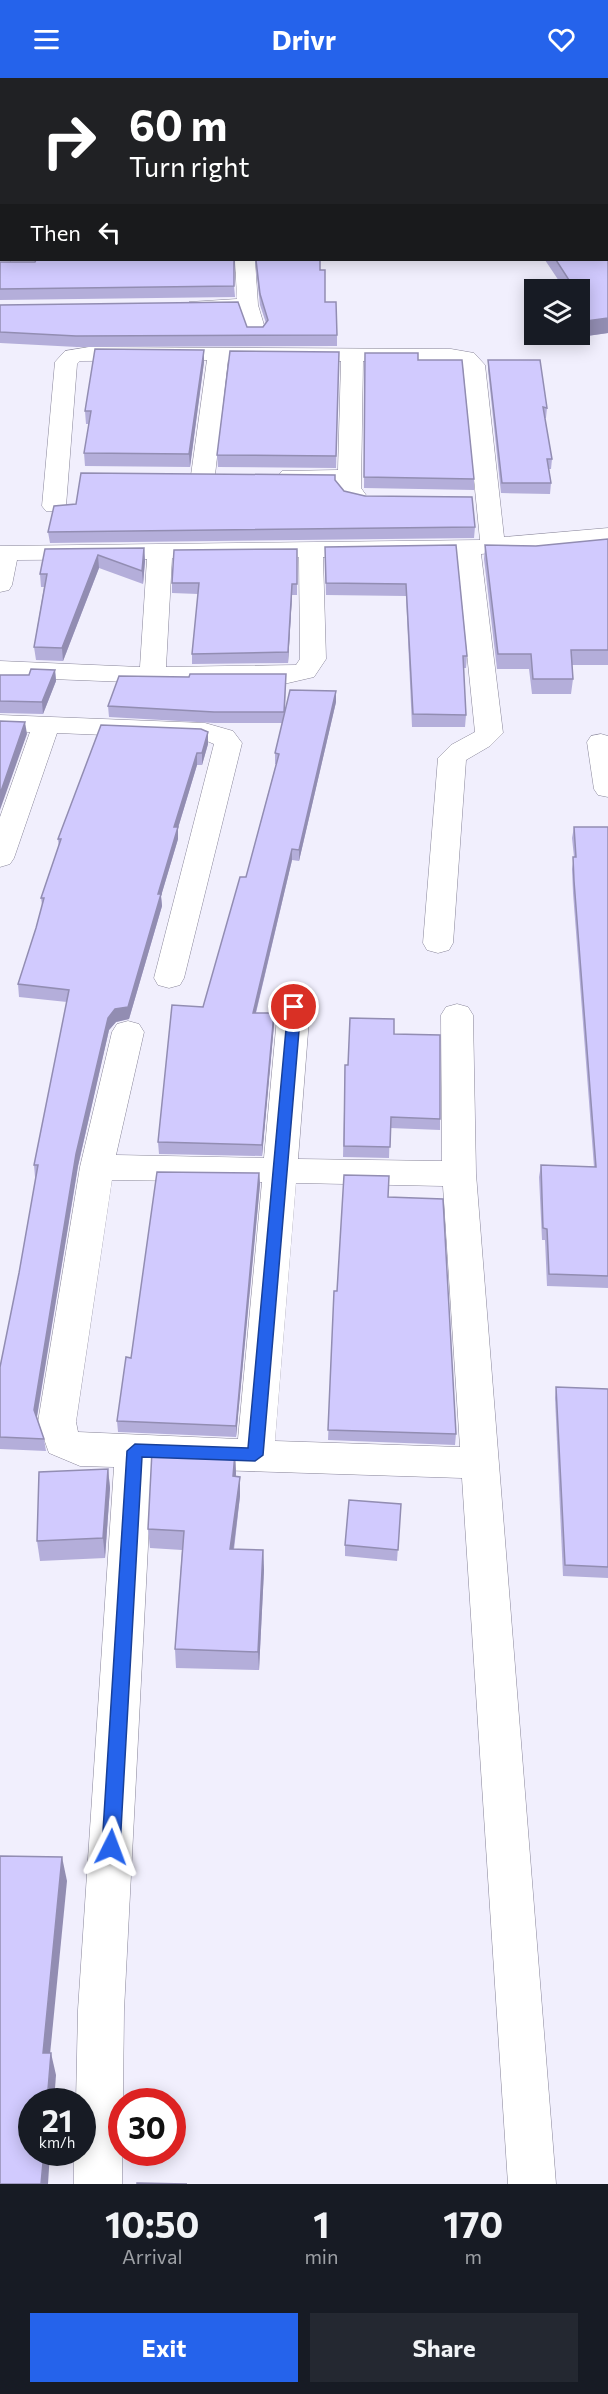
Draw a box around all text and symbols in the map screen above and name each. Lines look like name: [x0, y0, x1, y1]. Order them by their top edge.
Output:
icon: menu: [30, 23, 63, 56]
text: Drivr: [272, 23, 336, 56]
icon: heart: [545, 23, 578, 56]
text: 60 m: [129, 98, 228, 150]
icon: right: [30, 102, 108, 180]
text: Turn right: [129, 150, 249, 183]
icon: left: [93, 216, 126, 249]
text: Then: [30, 219, 81, 246]
map controls: [524, 279, 590, 345]
button: layers: [524, 279, 590, 345]
pin: [268, 981, 319, 1032]
icon: arrive: [277, 990, 310, 1023]
position arrow: [79, 1815, 143, 1879]
speed limit sign: 30: [108, 2088, 186, 2166]
text: 21: [42, 2101, 72, 2138]
text: km/h: [39, 2133, 75, 2151]
text: 10:50: [105, 2201, 200, 2245]
text: 1: [313, 2201, 330, 2245]
text: 170: [443, 2201, 503, 2245]
text: Arrival: [122, 2244, 182, 2268]
text: min: [304, 2244, 338, 2268]
text: m: [465, 2244, 482, 2268]
button: Exit: [30, 2313, 298, 2382]
button: Share: [310, 2313, 578, 2382]

